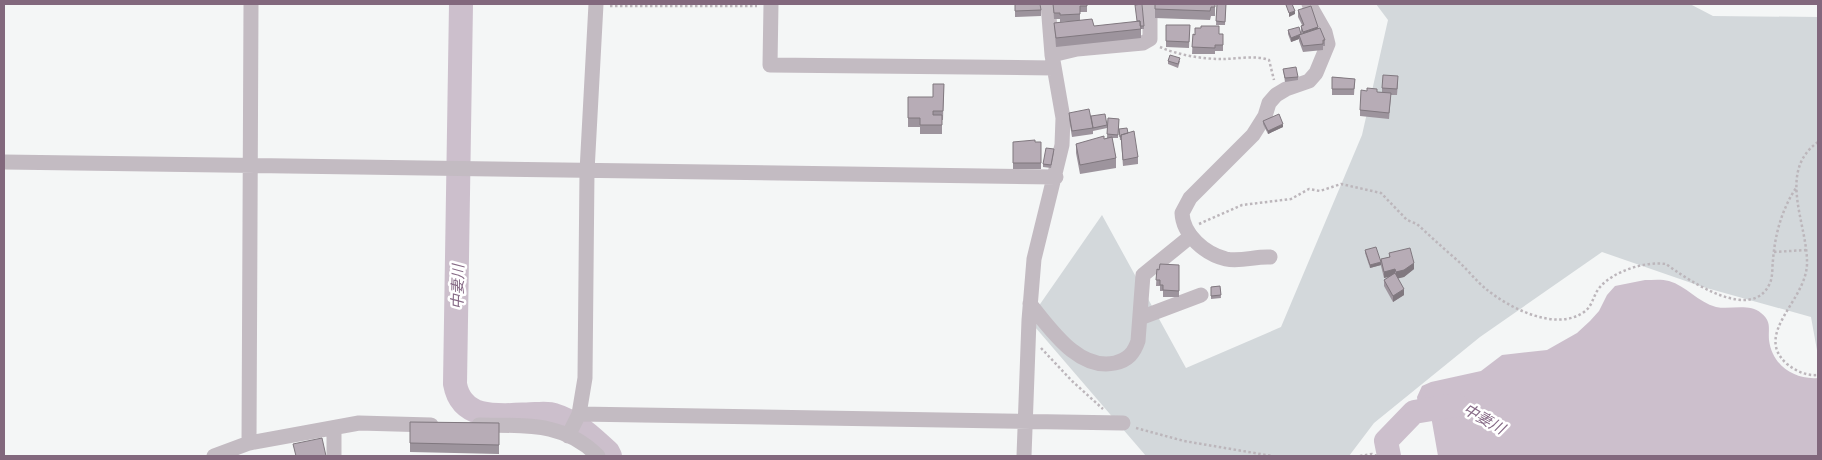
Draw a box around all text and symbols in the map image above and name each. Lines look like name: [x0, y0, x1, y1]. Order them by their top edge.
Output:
water label: 中妻川: [447, 262, 469, 310]
water label: 中妻川: [1459, 398, 1511, 441]

